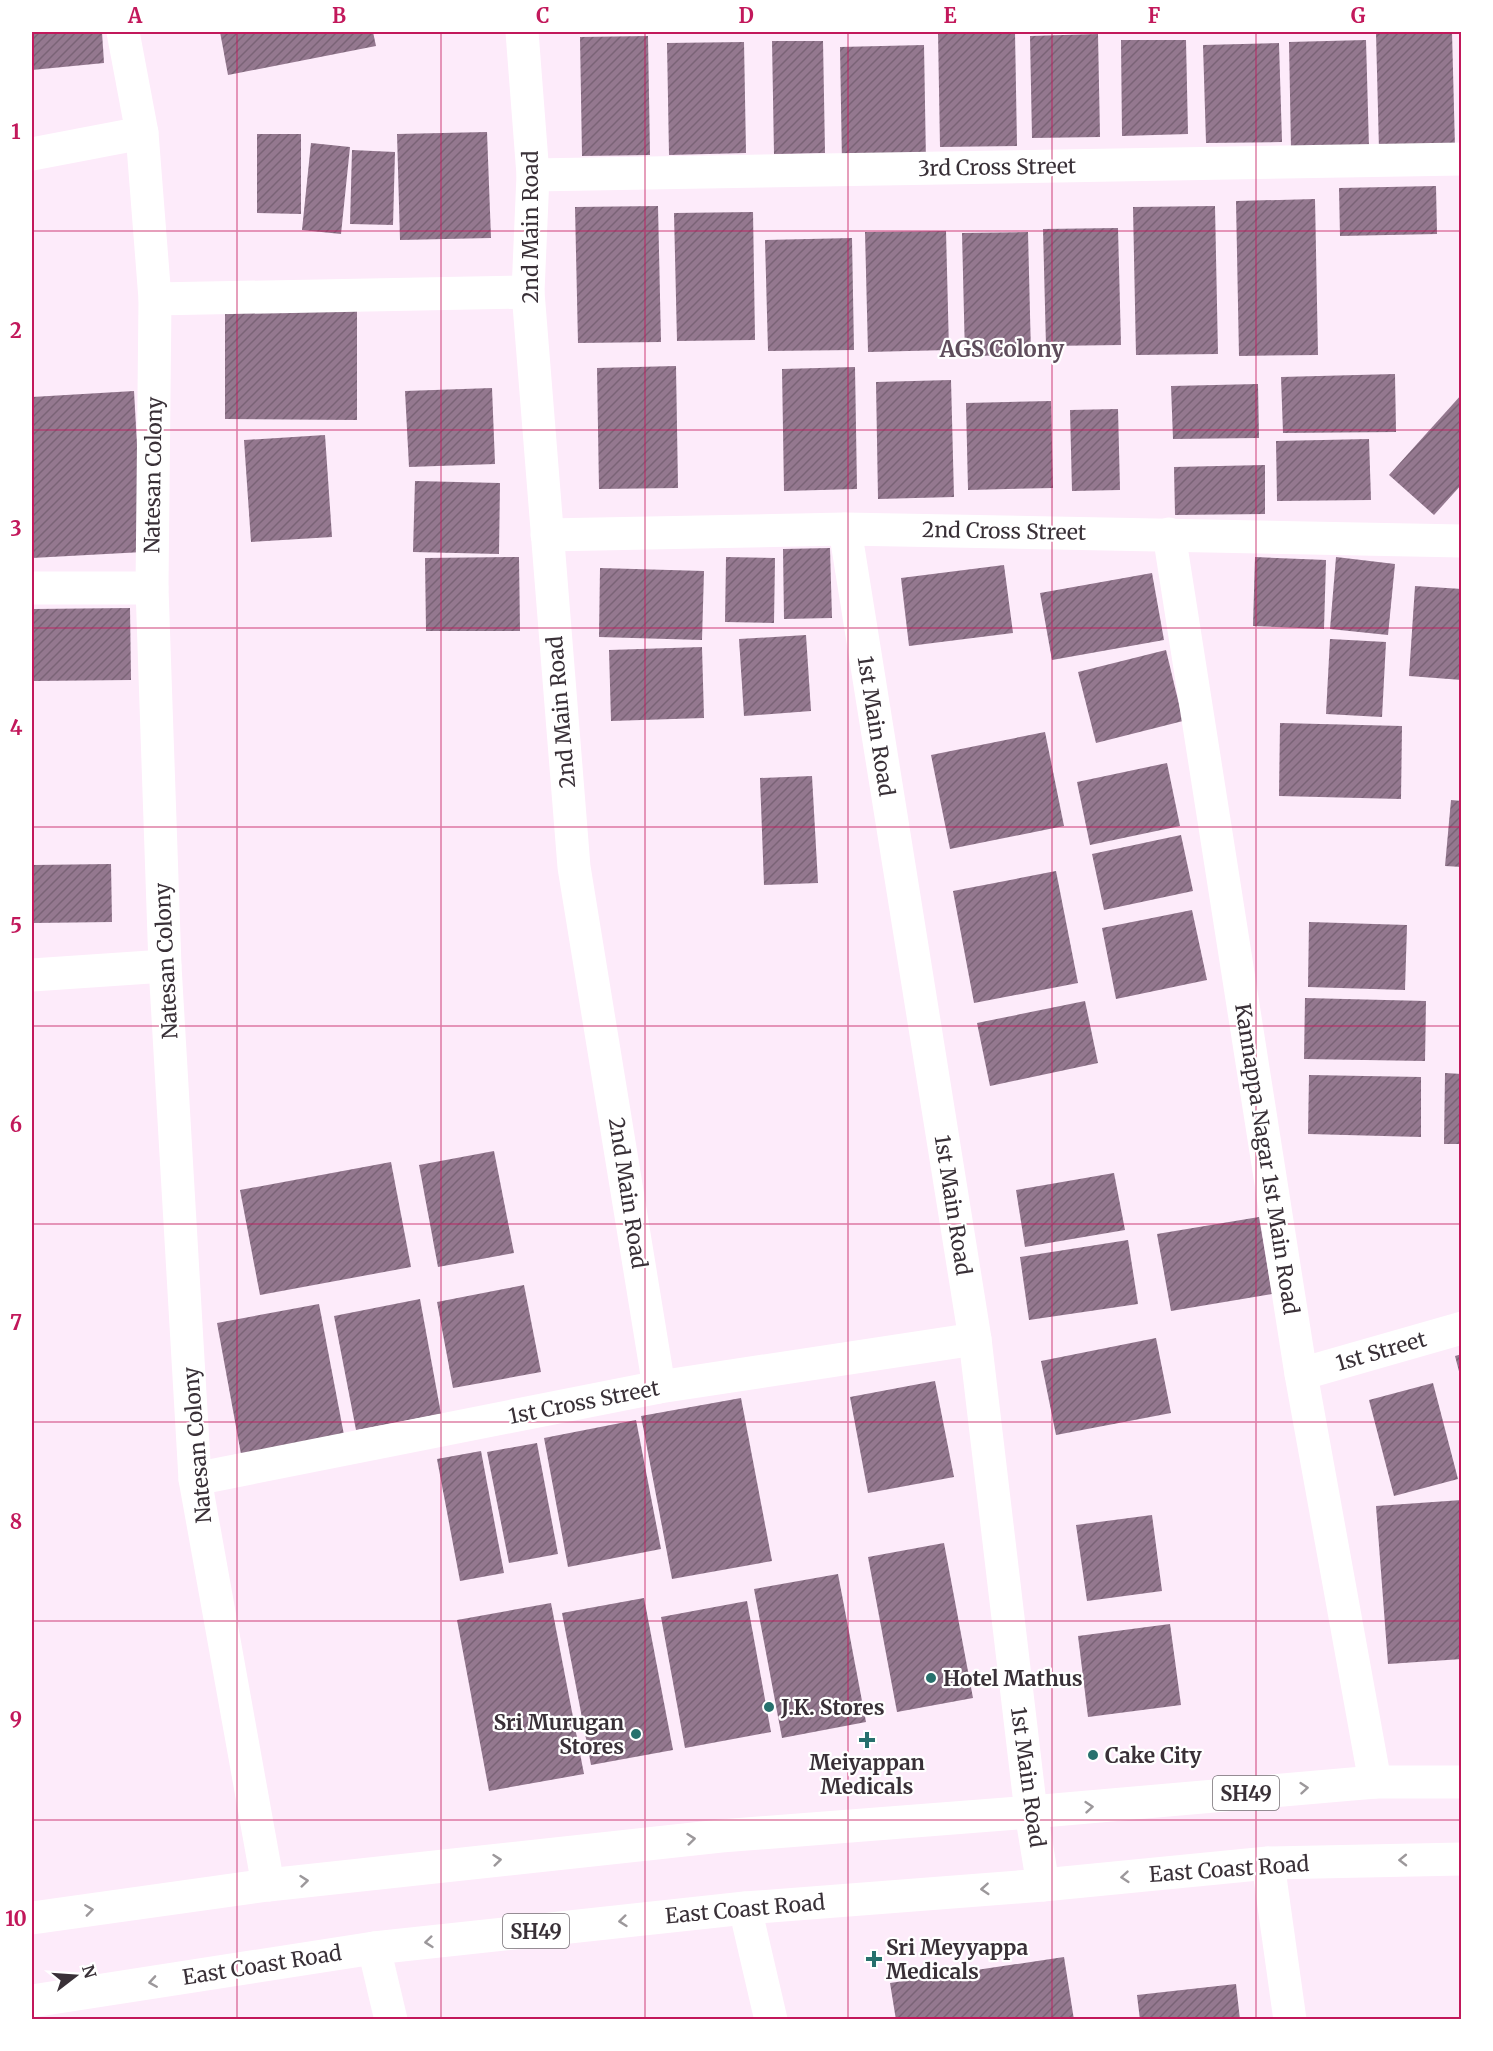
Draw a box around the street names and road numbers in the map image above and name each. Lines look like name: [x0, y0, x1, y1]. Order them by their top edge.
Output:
street label: 2nd Main Road: [517, 150, 544, 303]
street label: 3rd Cross Street: [918, 152, 1076, 182]
street label: Natesan Colony: [138, 396, 168, 554]
street label: 2nd Cross Street: [922, 516, 1086, 546]
street label: 2nd Main Road: [541, 634, 581, 789]
street label: 1st Main Road: [852, 654, 900, 798]
street label: Natesan Colony: [148, 881, 184, 1040]
street label: Kannappa Nagar 1st Main Road: [1229, 1001, 1305, 1317]
street label: 2nd Main Road: [603, 1115, 653, 1271]
street label: 1st Main Road: [929, 1133, 977, 1277]
street label: 1st Street: [1333, 1325, 1429, 1377]
street label: Natesan Colony: [177, 1365, 217, 1524]
street label: 1st Cross Street: [506, 1374, 662, 1430]
street label: 1st Main Road: [1005, 1705, 1051, 1849]
road number: SH49: [1213, 1776, 1279, 1810]
street label: East Coast Road: [1148, 1850, 1310, 1888]
street label: East Coast Road: [664, 1889, 827, 1929]
road number: SH49: [503, 1914, 569, 1948]
street label: East Coast Road: [181, 1939, 344, 1991]

